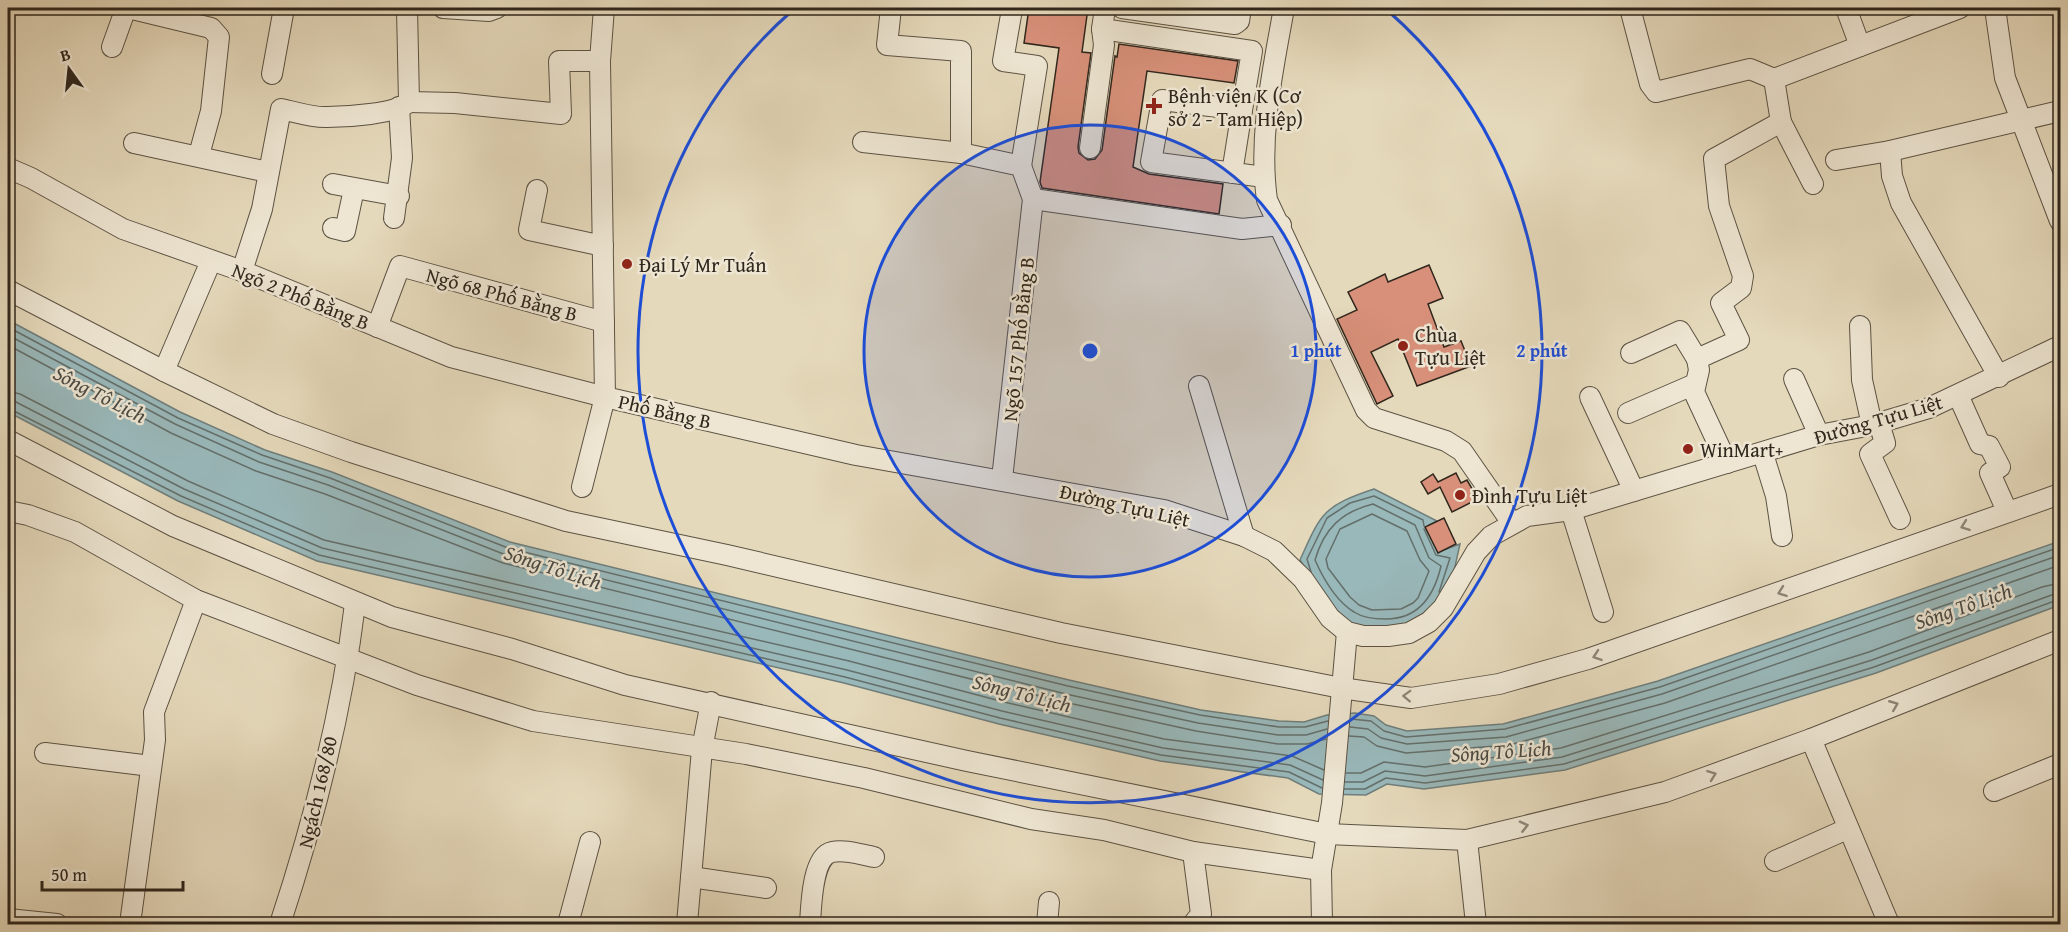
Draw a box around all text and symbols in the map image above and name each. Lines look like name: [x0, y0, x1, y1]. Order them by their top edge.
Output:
north arrow: [39, 39, 99, 99]
text: B: [57, 42, 73, 67]
place label: Bệnh viện K (Cơ sở 2 - Tam Hiệp): [1168, 81, 1303, 133]
marker: Bệnh viện K (Cơ sở 2 - Tam Hiệp): [1145, 97, 1163, 115]
place label: Đại Lý Mr Tuấn: [639, 250, 767, 279]
street label: Ngõ 2 Phố Bằng B: [228, 255, 374, 337]
street label: Ngõ 157 Phố Bằng B: [995, 255, 1041, 423]
marker: Đại Lý Mr Tuấn: [620, 257, 634, 271]
street label: Ngõ 68 Phố Bằng B: [423, 260, 581, 328]
place label: Chùa Tựu Liệt: [1415, 320, 1486, 372]
text: 1 phút: [1290, 337, 1342, 364]
text: 2 phút: [1516, 337, 1568, 364]
marker: Chùa Tựu Liệt: [1396, 339, 1410, 353]
centre of rings: [1080, 341, 1100, 361]
water label: Sông Tô Lịch: [48, 357, 152, 431]
street label: Phố Bằng B: [616, 386, 714, 436]
street label: Đường Tựu Liệt: [1810, 387, 1946, 451]
place label: WinMart+: [1700, 435, 1783, 464]
marker: WinMart+: [1681, 442, 1695, 456]
street label: Đường Tựu Liệt: [1057, 476, 1193, 534]
place label: Đình Tựu Liệt: [1472, 481, 1588, 510]
marker: Đình Tựu Liệt: [1453, 488, 1467, 502]
one-way arrow: [1960, 519, 1971, 531]
water label: Sông Tô Lịch: [500, 537, 606, 597]
water label: Sông Tô Lịch: [1910, 575, 2016, 637]
one-way arrow: [1777, 585, 1788, 598]
one-way arrow: [1593, 648, 1603, 661]
water label: Sông Tô Lịch: [969, 666, 1075, 720]
one-way arrow: [1403, 690, 1412, 703]
one-way arrow: [1888, 700, 1899, 712]
water label: Sông Tô Lịch: [1450, 732, 1553, 770]
street label: Ngách 168/80: [290, 733, 344, 851]
one-way arrow: [1706, 770, 1717, 782]
one-way arrow: [1519, 821, 1529, 834]
scale bar: [42, 854, 183, 892]
text: 50 m: [51, 861, 87, 888]

